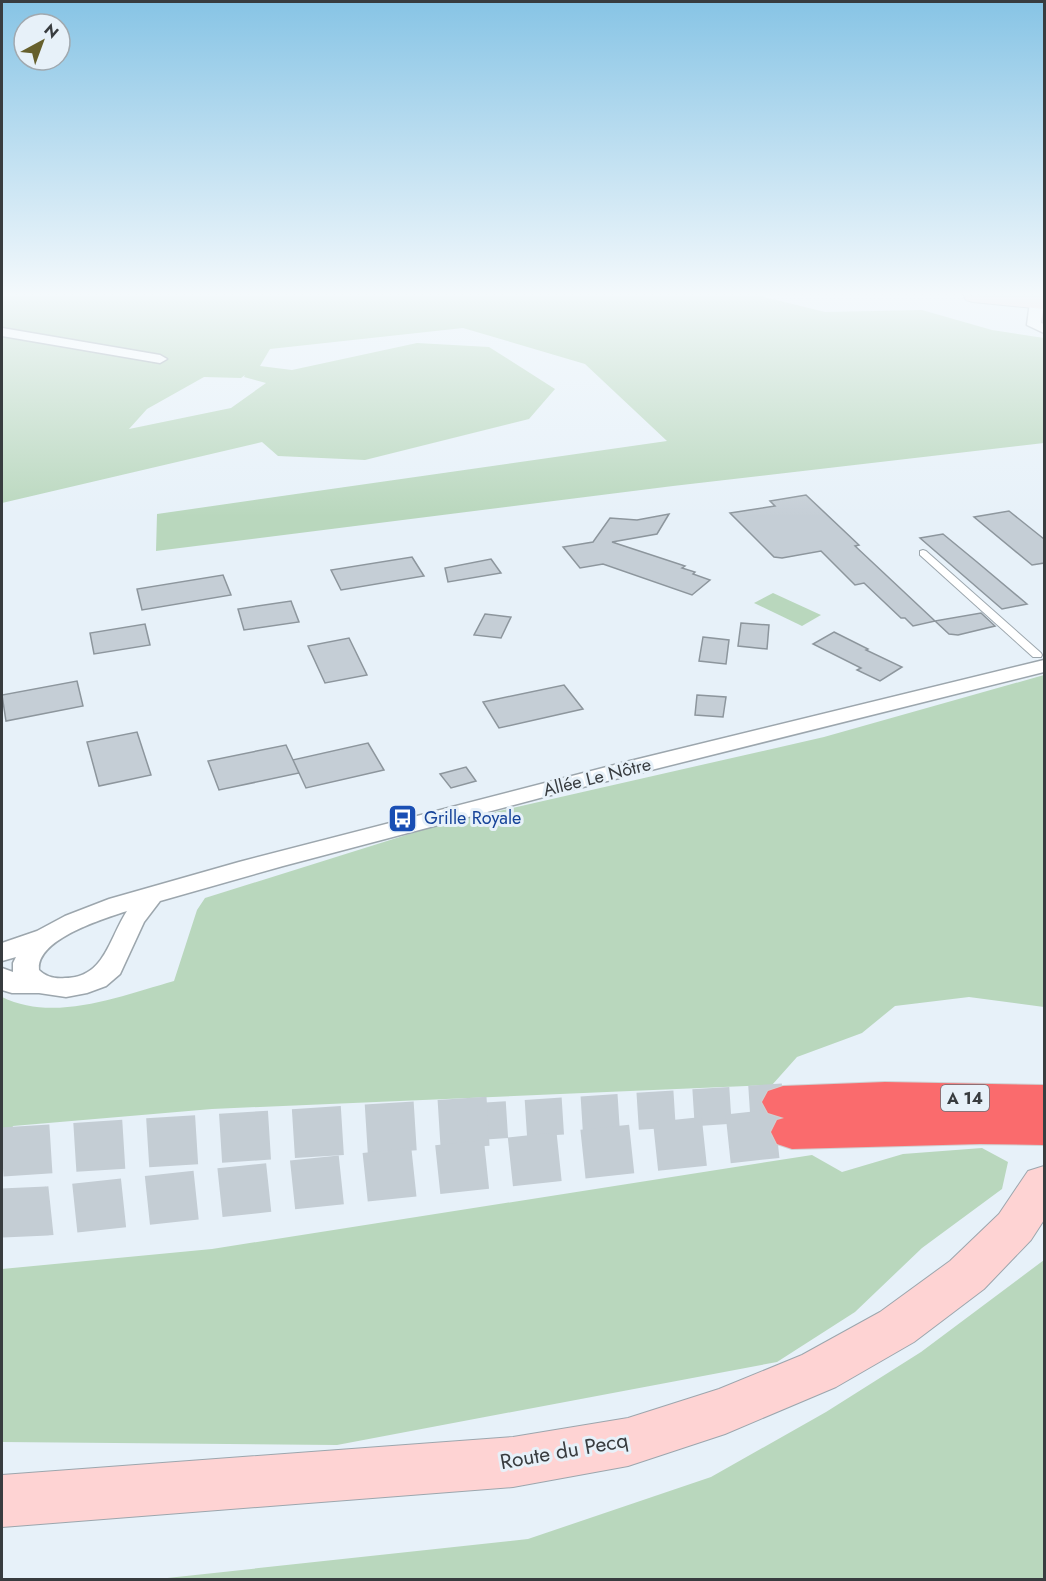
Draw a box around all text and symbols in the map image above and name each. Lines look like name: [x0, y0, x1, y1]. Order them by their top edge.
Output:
north arrow: [12, 12, 72, 72]
text: N: [39, 18, 64, 44]
street label: Allée Le Nôtre: [540, 751, 654, 803]
bus stop icon: Grille Royale: [387, 802, 419, 834]
place label: Grille Royale: [424, 805, 521, 831]
road number: A 14: [941, 1085, 989, 1111]
street label: Route du Pecq: [498, 1425, 630, 1477]

